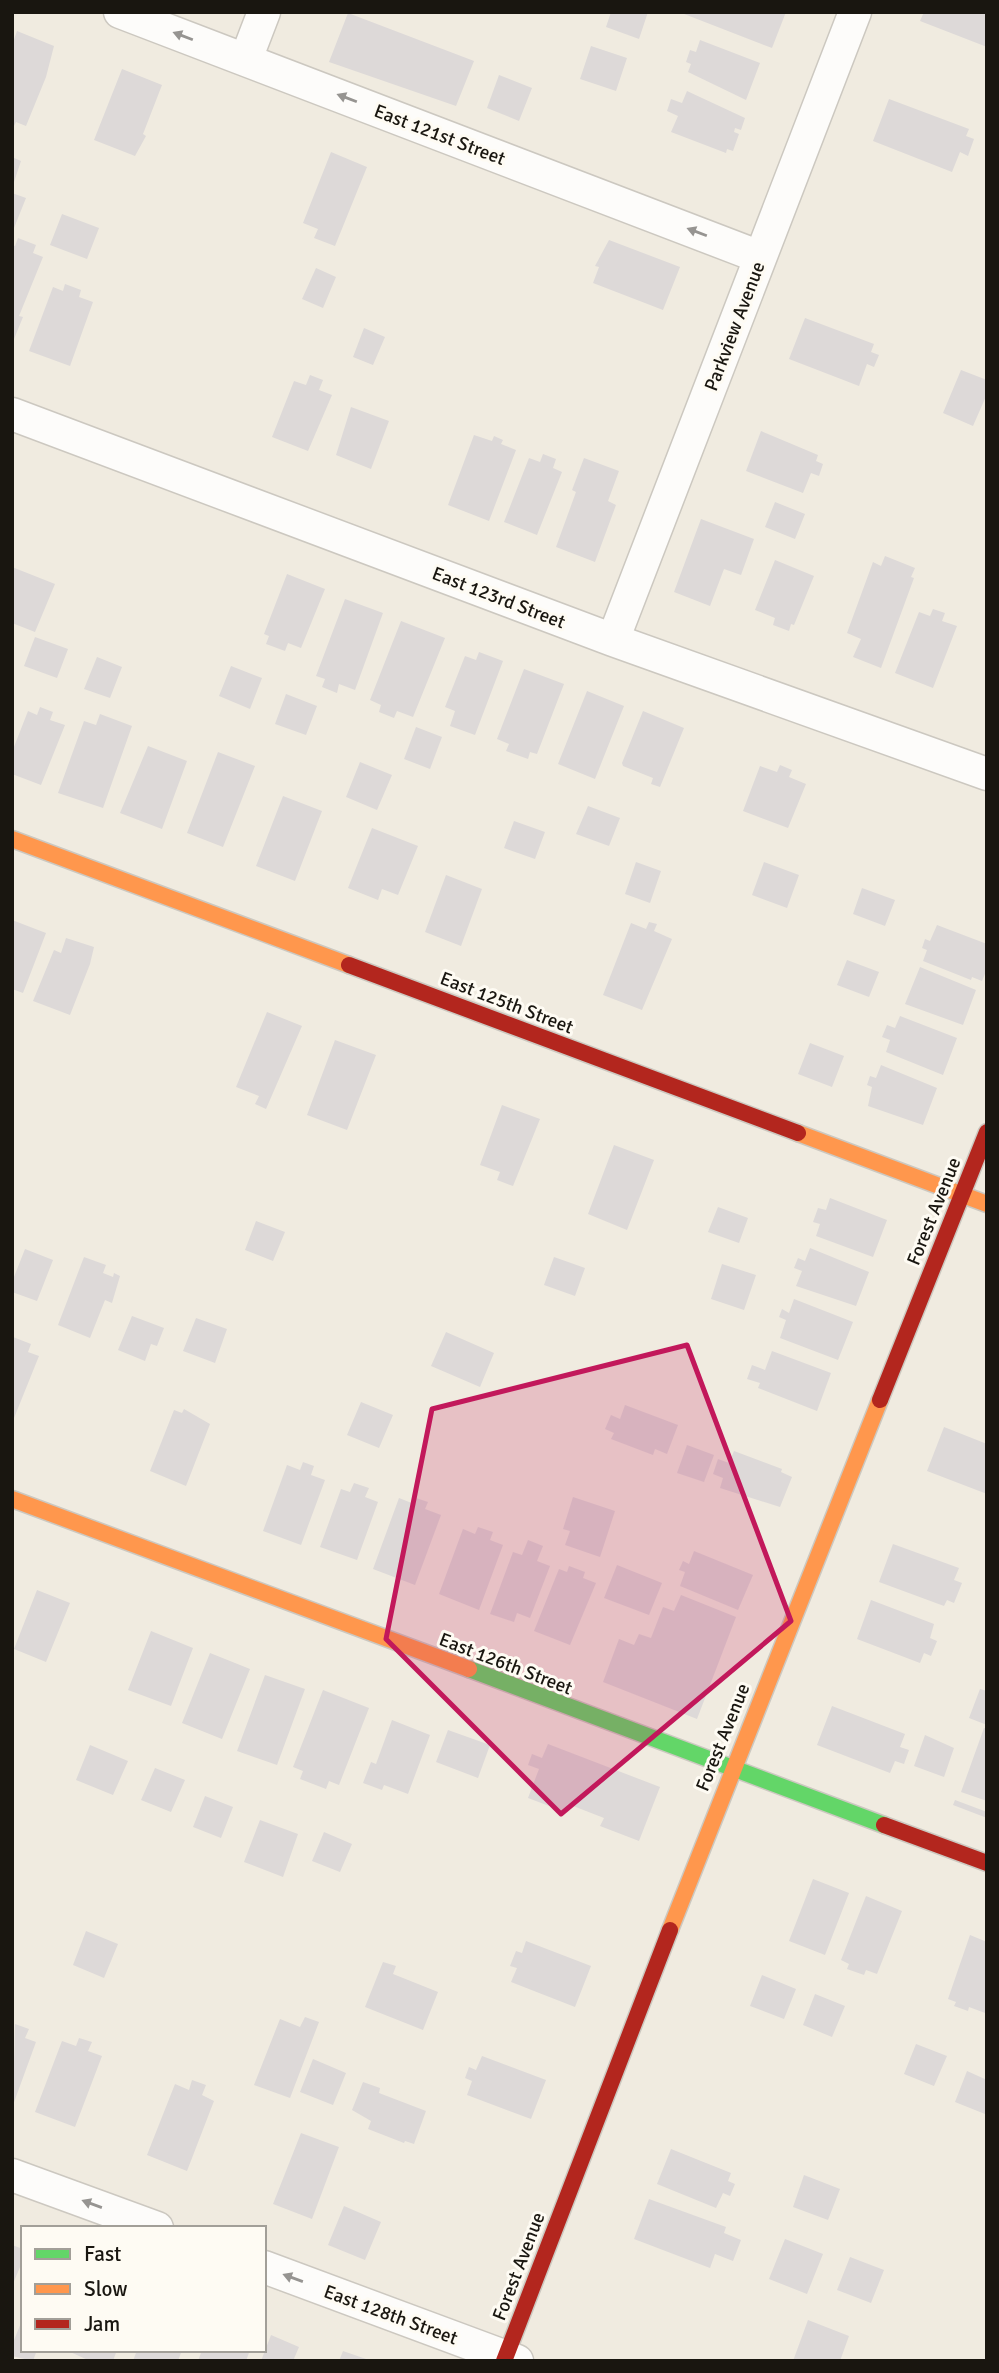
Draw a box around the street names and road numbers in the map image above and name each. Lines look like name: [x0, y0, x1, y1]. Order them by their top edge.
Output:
street label: East 121st Street: [371, 99, 509, 171]
street label: Parkview Avenue: [699, 258, 771, 394]
street label: East 123rd Street: [429, 562, 569, 634]
street label: East 125th Street: [437, 966, 577, 1039]
street label: Forest Avenue: [901, 1154, 966, 1269]
street label: East 126th Street: [436, 1627, 576, 1700]
street label: Forest Avenue: [690, 1680, 755, 1795]
street label: Forest Avenue: [487, 2209, 551, 2324]
street label: East 128th Street: [320, 2280, 461, 2350]

